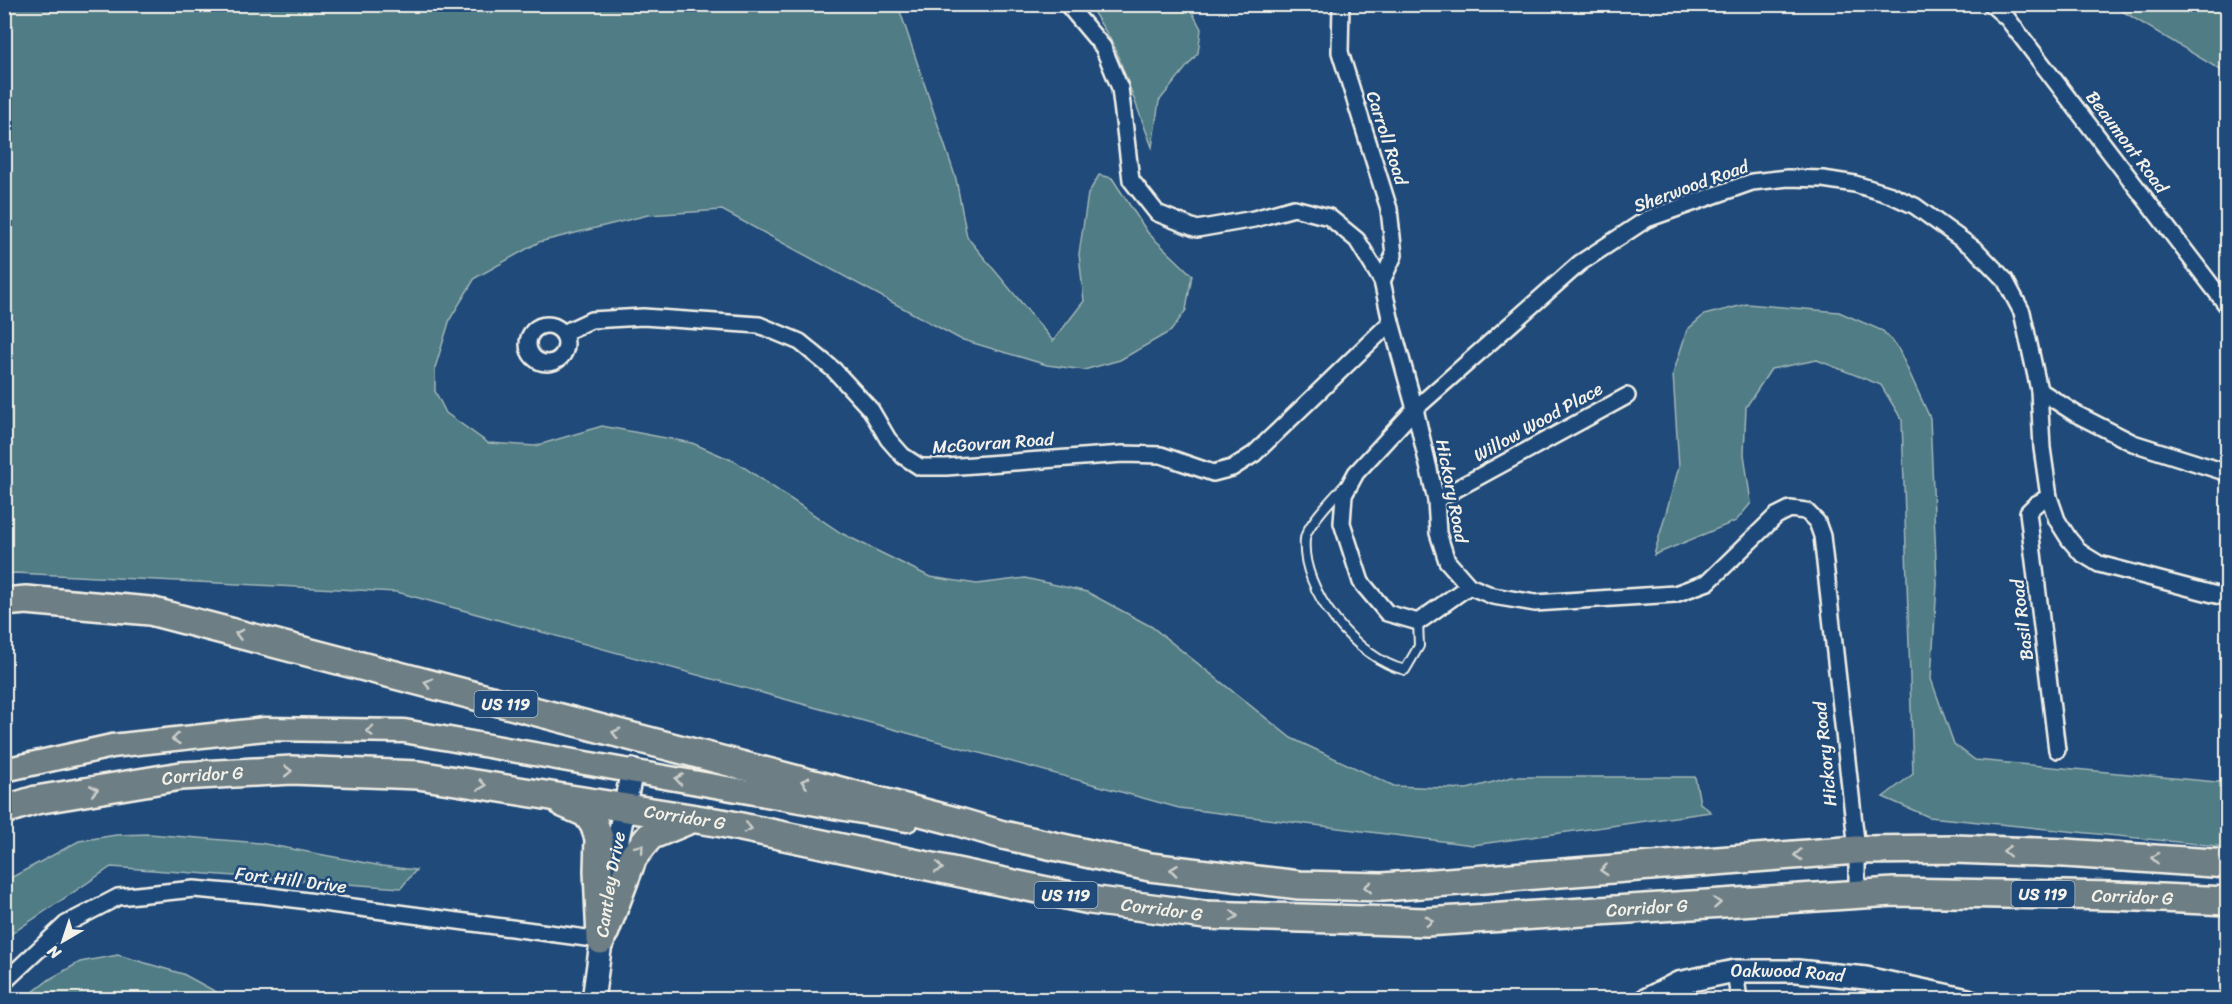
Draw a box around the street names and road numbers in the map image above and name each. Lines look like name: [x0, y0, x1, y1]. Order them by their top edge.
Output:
street label: Beaumont Road: [2077, 83, 2178, 202]
street label: Carroll Road: [1357, 87, 1418, 191]
street label: Sherwood Road: [1629, 150, 1755, 222]
street label: Willow Wood Place: [1467, 373, 1609, 471]
street label: McGovran Road: [931, 423, 1056, 463]
street label: Hickory Road: [1426, 436, 1478, 547]
street label: Basil Road: [2001, 576, 2043, 663]
road number: US 119: [474, 691, 538, 717]
street label: Hickory Road: [1803, 699, 1846, 808]
street label: Corridor G: [159, 757, 245, 795]
street label: Corridor G: [642, 795, 729, 839]
street label: Cantley Drive: [586, 828, 635, 939]
street label: Fort Hill Drive: [233, 857, 349, 903]
street label: Corridor G: [2091, 880, 2175, 915]
road number: US 119: [2012, 881, 2074, 907]
road number: US 119: [1034, 882, 1098, 908]
street label: Corridor G: [1119, 888, 1205, 931]
street label: Corridor G: [1605, 889, 1690, 926]
street label: Oakwood Road: [1731, 955, 1847, 992]

